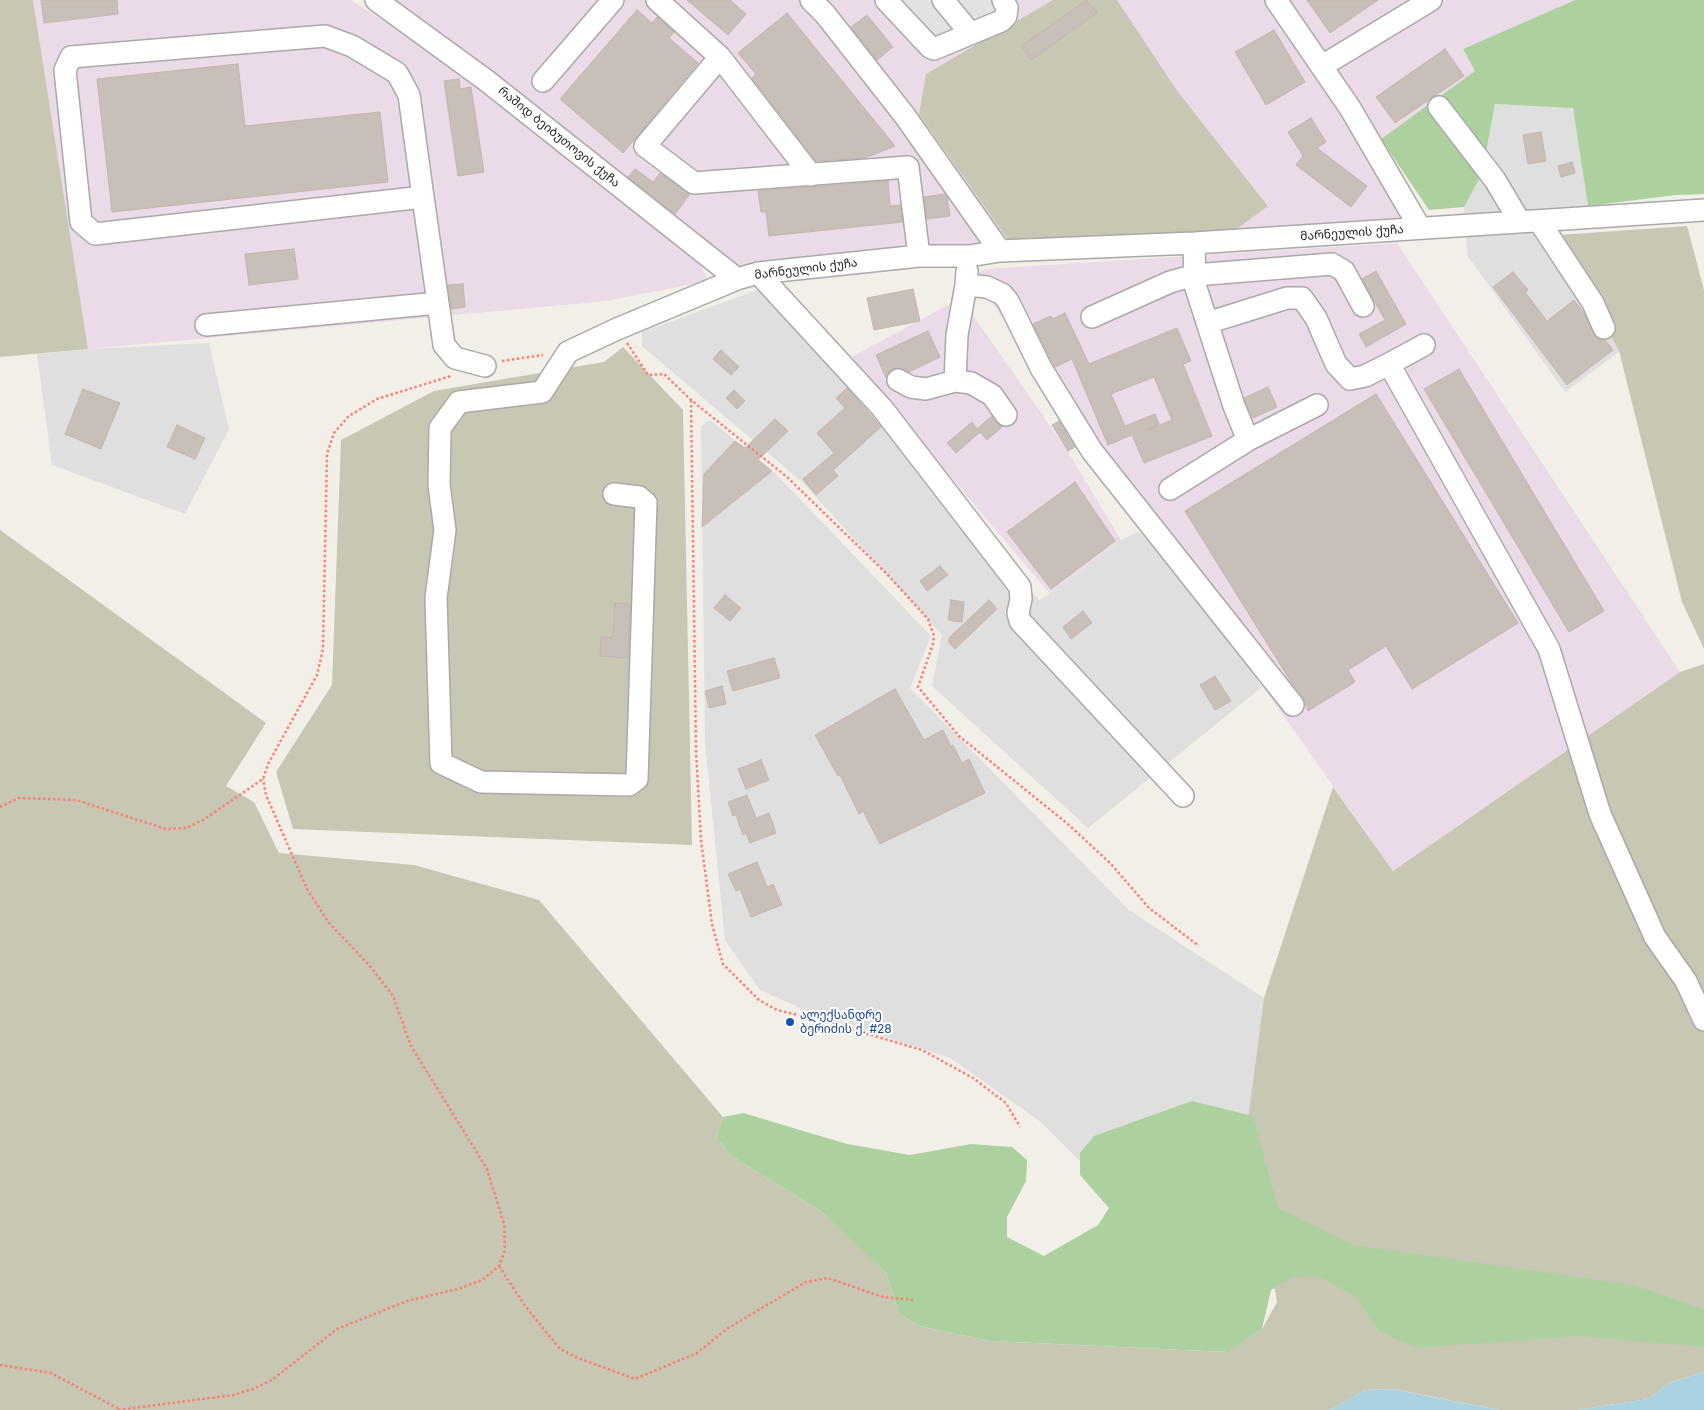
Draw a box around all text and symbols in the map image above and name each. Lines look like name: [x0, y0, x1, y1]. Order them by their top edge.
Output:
street label: რაშიდ ბეიბუთოვის ქუჩა: [495, 83, 623, 191]
street label: მარნეულის ქუჩა: [1300, 222, 1404, 244]
street label: მარნეულის ქუჩა: [754, 256, 858, 282]
place label: ალექსანდრე ბერიძის ქ. #28: [800, 1008, 892, 1036]
marker: ალექსანდრე ბერიძის ქ. #28: [784, 1016, 796, 1028]

